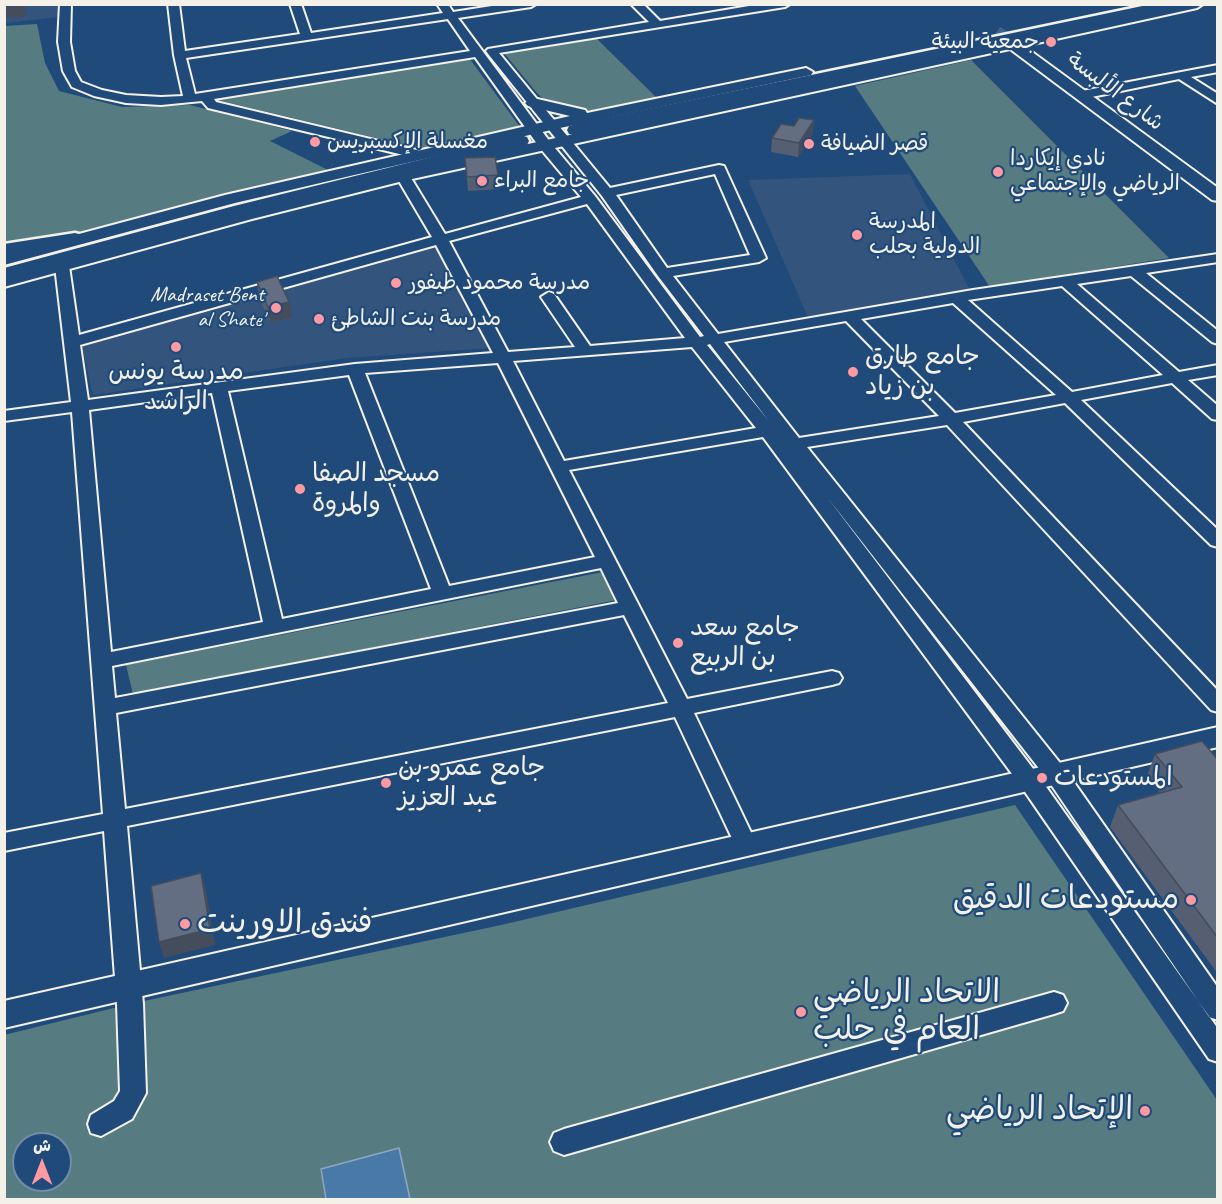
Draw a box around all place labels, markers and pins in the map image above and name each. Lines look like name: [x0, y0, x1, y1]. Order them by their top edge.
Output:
place label: جمعية البيئة: [932, 29, 1039, 55]
marker: جمعية البيئة: [1044, 35, 1058, 49]
place label: مغسلة الإكسبريس: [327, 129, 488, 155]
place label: قصر الضيافة: [821, 131, 928, 157]
marker: مغسلة الإكسبريس: [308, 135, 322, 149]
marker: قصر الضيافة: [802, 137, 816, 151]
place label: نادي إيكاردا الرياضي والإجتماعي: [1010, 146, 1180, 198]
marker: نادي إيكاردا الرياضي والإجتماعي: [991, 165, 1005, 179]
place label: جامع البراء: [494, 168, 589, 194]
marker: جامع البراء: [475, 174, 489, 188]
place label: المدرسة الدولية بحلب: [869, 209, 980, 260]
marker: المدرسة الدولية بحلب: [850, 228, 864, 242]
place label: مدرسة محمود طيفور: [408, 270, 590, 296]
marker: مدرسة محمود طيفور: [389, 276, 403, 290]
place label: Madraset Bent al Shate': [150, 282, 264, 334]
marker: Madraset Bent al Shate': [269, 301, 283, 315]
place label: مدرسة بنت الشاطئ: [331, 306, 501, 332]
marker: مدرسة بنت الشاطئ: [312, 312, 326, 326]
marker: مدرسة يونس الراشد: [169, 340, 183, 354]
place label: جامع طارق بن زياد: [865, 341, 980, 402]
place label: مدرسة يونس الراشد: [108, 356, 244, 418]
marker: جامع طارق بن زياد: [846, 365, 860, 379]
place label: مسجد الصفا والمروة: [312, 458, 440, 520]
marker: مسجد الصفا والمروة: [293, 482, 307, 496]
place label: جامع سعد بن الربيع: [690, 612, 800, 674]
marker: جامع سعد بن الربيع: [671, 636, 685, 650]
place label: جامع عمرو بن عبد العزيز: [398, 752, 545, 814]
place label: المستودعات: [1054, 762, 1173, 794]
marker: المستودعات: [1035, 771, 1049, 785]
marker: جامع عمرو بن عبد العزيز: [379, 776, 393, 790]
place label: مستودعات الدقيق: [953, 881, 1179, 919]
marker: مستودعات الدقيق: [1184, 893, 1198, 907]
place label: فندق الاورينت: [197, 905, 372, 943]
marker: فندق الاورينت: [178, 917, 192, 931]
place label: الاتحاد الرياضي العام في حلب: [813, 975, 1000, 1050]
marker: الاتحاد الرياضي العام في حلب: [794, 1005, 808, 1019]
place label: الإتحاد الرياضي: [946, 1092, 1133, 1130]
marker: الإتحاد الرياضي: [1138, 1104, 1152, 1118]

